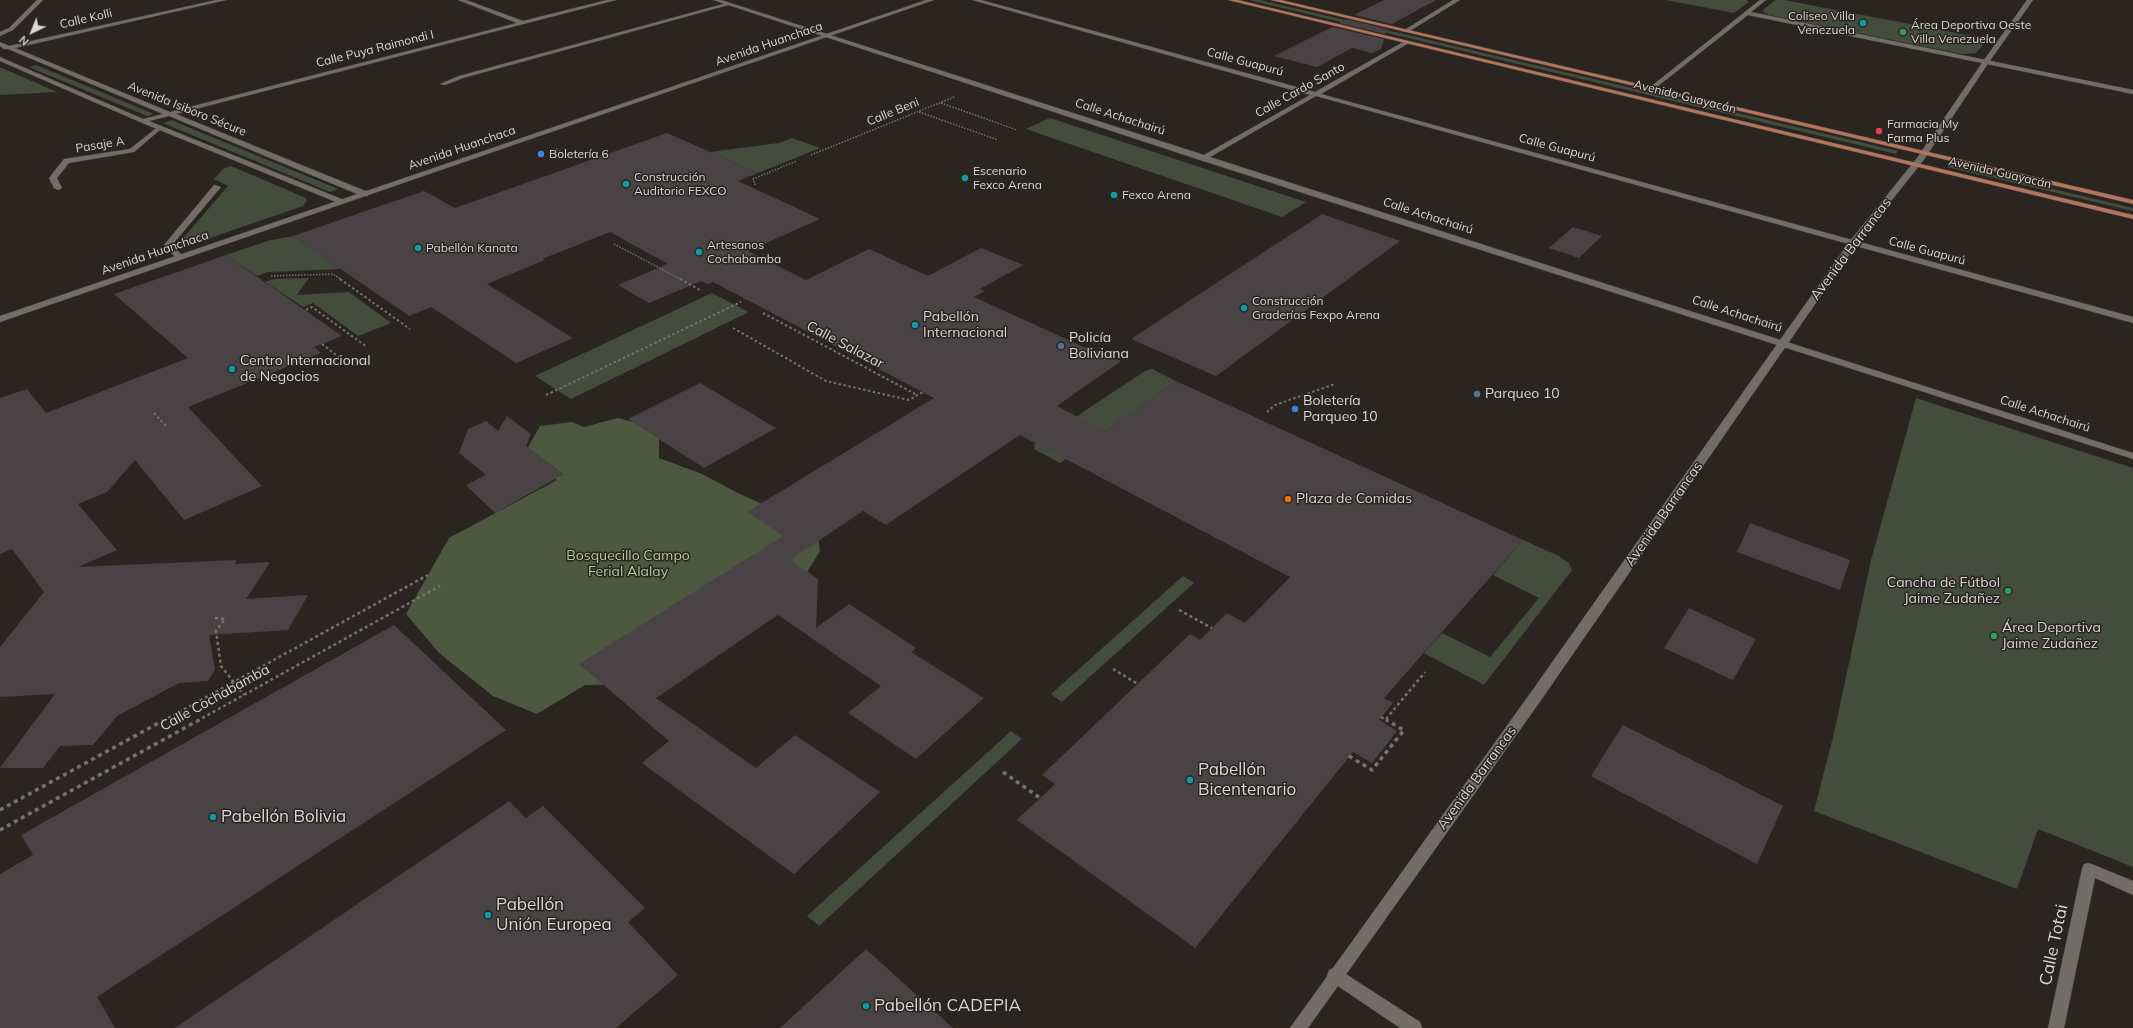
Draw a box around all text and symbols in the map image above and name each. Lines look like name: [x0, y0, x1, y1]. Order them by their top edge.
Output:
street label: Calle Kolli: [58, 6, 114, 32]
place label: Coliseo Villa Venezuela: [1788, 9, 1855, 37]
north arrow: [12, 12, 52, 52]
marker: Coliseo Villa Venezuela: [1858, 18, 1868, 28]
place label: Área Deportiva Oeste Villa Venezuela: [1911, 18, 2031, 46]
street label: Avenida Huanchaca: [714, 19, 824, 69]
street label: Calle Puya Raimondi I: [315, 27, 435, 71]
marker: Área Deportiva Oeste Villa Venezuela: [1898, 27, 1908, 37]
text: N: [16, 33, 32, 49]
street label: Calle Guapurú: [1205, 45, 1285, 79]
street label: Calle Cardo Santo: [1253, 59, 1347, 121]
street label: Avenida Guayacán: [1632, 77, 1738, 117]
street label: Avenida Isiboro Sécure: [126, 79, 248, 139]
street label: Calle Beni: [865, 95, 921, 129]
street label: Calle Achachairú: [1073, 96, 1167, 138]
place label: Farmacia My Farma Plus: [1887, 117, 1959, 145]
street label: Avenida Huanchaca: [407, 123, 517, 173]
marker: Farmacia My Farma Plus: [1874, 126, 1884, 136]
street label: Calle Guapurú: [1517, 131, 1597, 165]
street label: Pasaje A: [75, 134, 125, 156]
place label: Boletería 6: [549, 147, 609, 161]
marker: Boletería 6: [536, 149, 546, 159]
street label: Avenida Guayacán: [1947, 154, 2053, 192]
place label: Escenario Fexco Arena: [973, 164, 1042, 192]
place label: Construcción Auditorio FEXCO: [634, 170, 726, 198]
marker: Escenario Fexco Arena: [960, 173, 970, 183]
marker: Construcción Auditorio FEXCO: [621, 179, 631, 189]
place label: Fexco Arena: [1122, 188, 1191, 202]
marker: Fexco Arena: [1109, 190, 1119, 200]
street label: Calle Achachairú: [1381, 195, 1475, 237]
street label: Avenida Barrancas: [1807, 195, 1895, 303]
street label: Avenida Huanchaca: [100, 228, 210, 278]
street label: Calle Guapurú: [1887, 234, 1967, 268]
place label: Artesanos Cochabamba: [707, 238, 781, 266]
place label: Pabellón Kanata: [426, 241, 518, 255]
marker: Pabellón Kanata: [413, 243, 423, 253]
marker: Artesanos Cochabamba: [694, 247, 704, 257]
street label: Calle Achachairú: [1690, 293, 1784, 335]
place label: Construcción Graderías Fexpo Arena: [1252, 294, 1380, 322]
marker: Construcción Graderías Fexpo Arena: [1239, 303, 1249, 313]
place label: Pabellón Internacional: [923, 309, 1007, 342]
street label: Calle Salazar: [803, 318, 887, 372]
marker: Pabellón Internacional: [910, 320, 920, 330]
place label: Policía Boliviana: [1069, 330, 1129, 362]
marker: Policía Boliviana: [1056, 341, 1066, 351]
place label: Centro Internacional de Negocios: [240, 353, 371, 386]
marker: Centro Internacional de Negocios: [227, 364, 237, 374]
place label: Parqueo 10: [1485, 386, 1560, 402]
marker: Parqueo 10: [1472, 389, 1482, 399]
place label: Boletería Parqueo 10: [1303, 393, 1378, 426]
street label: Calle Achachairú: [1998, 393, 2092, 435]
marker: Boletería Parqueo 10: [1290, 404, 1300, 414]
street label: Avenida Barrancas: [1622, 459, 1706, 569]
place label: Plaza de Comidas: [1296, 491, 1412, 507]
marker: Plaza de Comidas: [1283, 494, 1293, 504]
park label: Bosquecillo Campo Ferial Alalay: [566, 548, 690, 580]
place label: Cancha de Fútbol Jaime Zudañez: [1887, 575, 2000, 608]
marker: Cancha de Fútbol Jaime Zudañez: [2003, 586, 2013, 596]
place label: Área Deportiva Jaime Zudañez: [2002, 620, 2101, 652]
marker: Área Deportiva Jaime Zudañez: [1989, 631, 1999, 641]
street label: Calle Cochabamba: [157, 661, 273, 735]
street label: Avenida Barrancas: [1434, 723, 1520, 833]
place label: Pabellón Bicentenario: [1198, 760, 1296, 800]
marker: Pabellón Bicentenario: [1185, 775, 1195, 785]
place label: Pabellón Bolivia: [221, 807, 346, 827]
marker: Pabellón Bolivia: [208, 812, 218, 822]
place label: Pabellón Unión Europea: [496, 895, 612, 935]
street label: Calle Totai: [2035, 903, 2073, 987]
marker: Pabellón Unión Europea: [483, 910, 493, 920]
place label: Pabellón CADEPIA: [874, 996, 1021, 1016]
marker: Pabellón CADEPIA: [861, 1001, 871, 1011]

